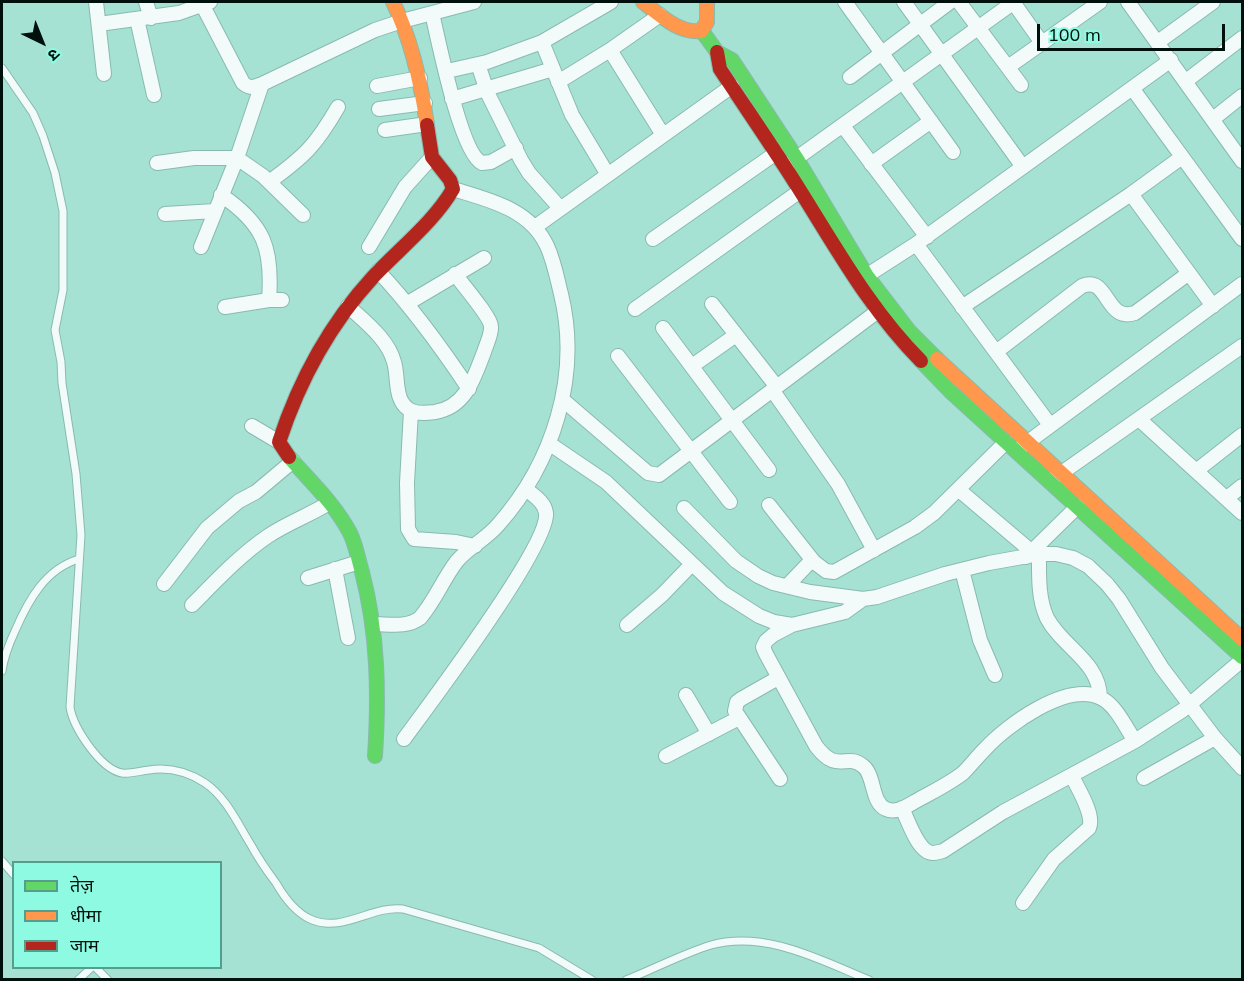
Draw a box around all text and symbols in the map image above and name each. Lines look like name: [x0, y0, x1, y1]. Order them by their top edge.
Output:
north arrow: [12, 12, 72, 72]
scale bar: [1040, 12, 1228, 50]
text: 100 m: [1048, 23, 1101, 46]
text: उ: [44, 45, 65, 66]
legend: [12, 861, 222, 969]
text: तेज़: [70, 874, 94, 897]
text: धीमा: [70, 904, 101, 927]
text: जाम: [70, 934, 99, 957]

